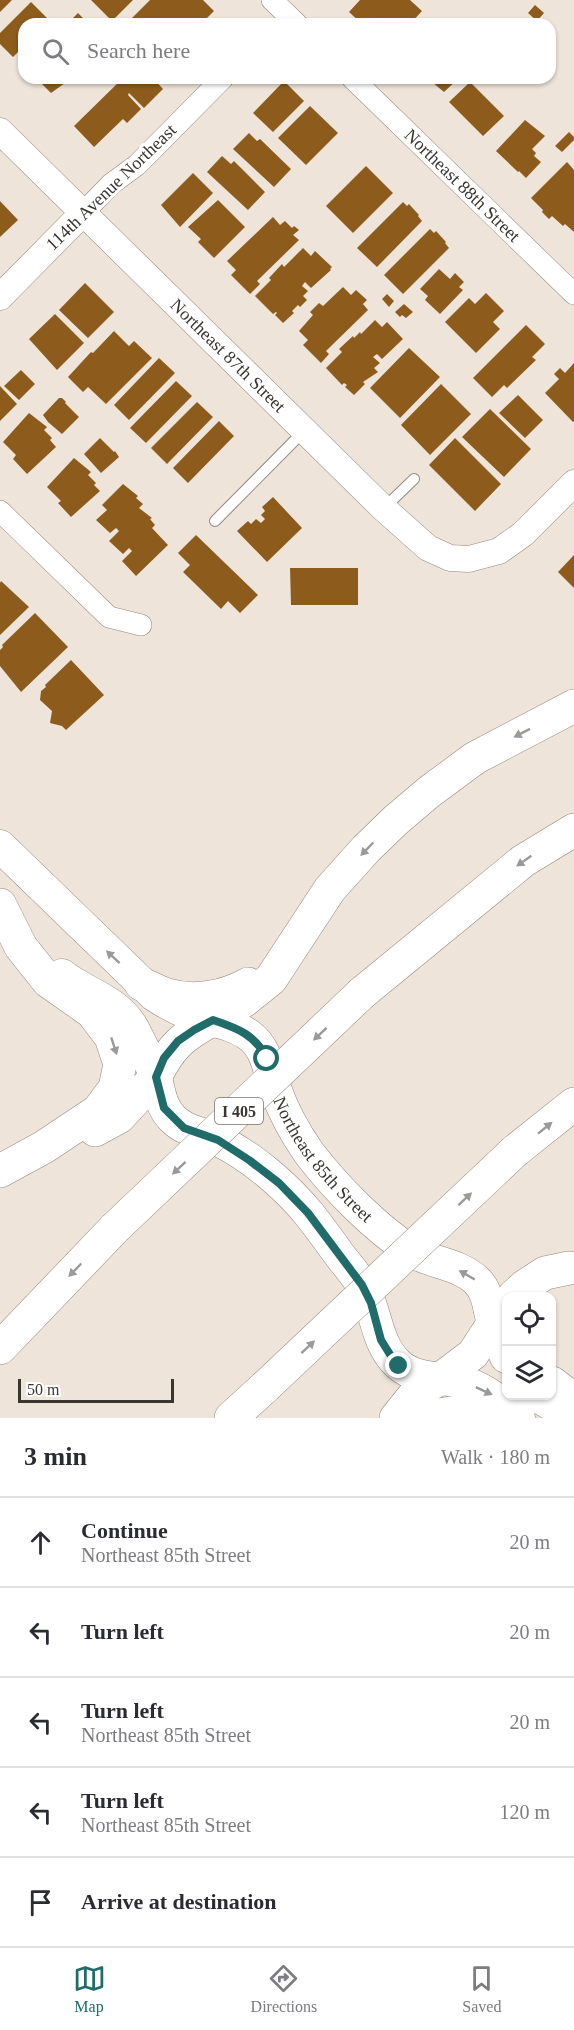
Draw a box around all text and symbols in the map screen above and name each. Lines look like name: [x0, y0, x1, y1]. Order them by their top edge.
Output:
search box: [18, 18, 556, 84]
icon: search: [39, 35, 72, 68]
text: Search here: [87, 38, 190, 63]
street label: 114th Avenue Northeast: [42, 120, 180, 254]
street label: Northeast 88th Street: [401, 125, 524, 246]
street label: Northeast 87th Street: [166, 295, 290, 416]
one-way arrow: [514, 728, 531, 738]
one-way arrow: [360, 841, 374, 855]
one-way arrow: [517, 855, 533, 867]
one-way arrow: [106, 950, 120, 964]
one-way arrow: [313, 1026, 327, 1040]
one-way arrow: [109, 1037, 119, 1055]
route start: [253, 1045, 279, 1071]
street label: Northeast 85th Street: [269, 1094, 377, 1226]
road number: I 405: [215, 1098, 263, 1124]
one-way arrow: [537, 1121, 553, 1134]
one-way arrow: [171, 1161, 186, 1175]
one-way arrow: [457, 1193, 472, 1206]
one-way arrow: [68, 1263, 82, 1277]
one-way arrow: [459, 1269, 475, 1280]
map controls: [502, 1292, 556, 1400]
button: locate: [502, 1292, 556, 1346]
one-way arrow: [301, 1341, 315, 1355]
button: layers: [502, 1346, 556, 1400]
route end: [385, 1352, 411, 1378]
scale bar: [18, 1376, 174, 1404]
text: 50 m: [27, 1381, 59, 1398]
one-way arrow: [475, 1387, 492, 1396]
text: 3 min: [24, 1442, 87, 1471]
text: Walk · 180 m: [441, 1446, 550, 1468]
text: Continue: [81, 1518, 168, 1543]
icon: ahead: [24, 1526, 57, 1559]
text: 20 m: [509, 1531, 550, 1553]
text: Northeast 85th Street: [81, 1544, 251, 1566]
icon: left: [24, 1616, 57, 1649]
text: Turn left: [81, 1619, 164, 1644]
text: 20 m: [509, 1621, 550, 1643]
text: Turn left: [81, 1698, 164, 1723]
icon: left: [24, 1706, 57, 1739]
text: 20 m: [509, 1711, 550, 1733]
text: Northeast 85th Street: [81, 1724, 251, 1746]
text: Turn left: [81, 1788, 164, 1813]
icon: left: [24, 1796, 57, 1829]
text: 120 m: [499, 1801, 550, 1823]
text: Northeast 85th Street: [81, 1814, 251, 1836]
icon: arrive: [24, 1886, 57, 1919]
text: Arrive at destination: [81, 1889, 277, 1914]
tab: Map: [73, 1962, 106, 2016]
tab: Directions: [251, 1962, 317, 2016]
tab: Saved: [462, 1962, 501, 2016]

